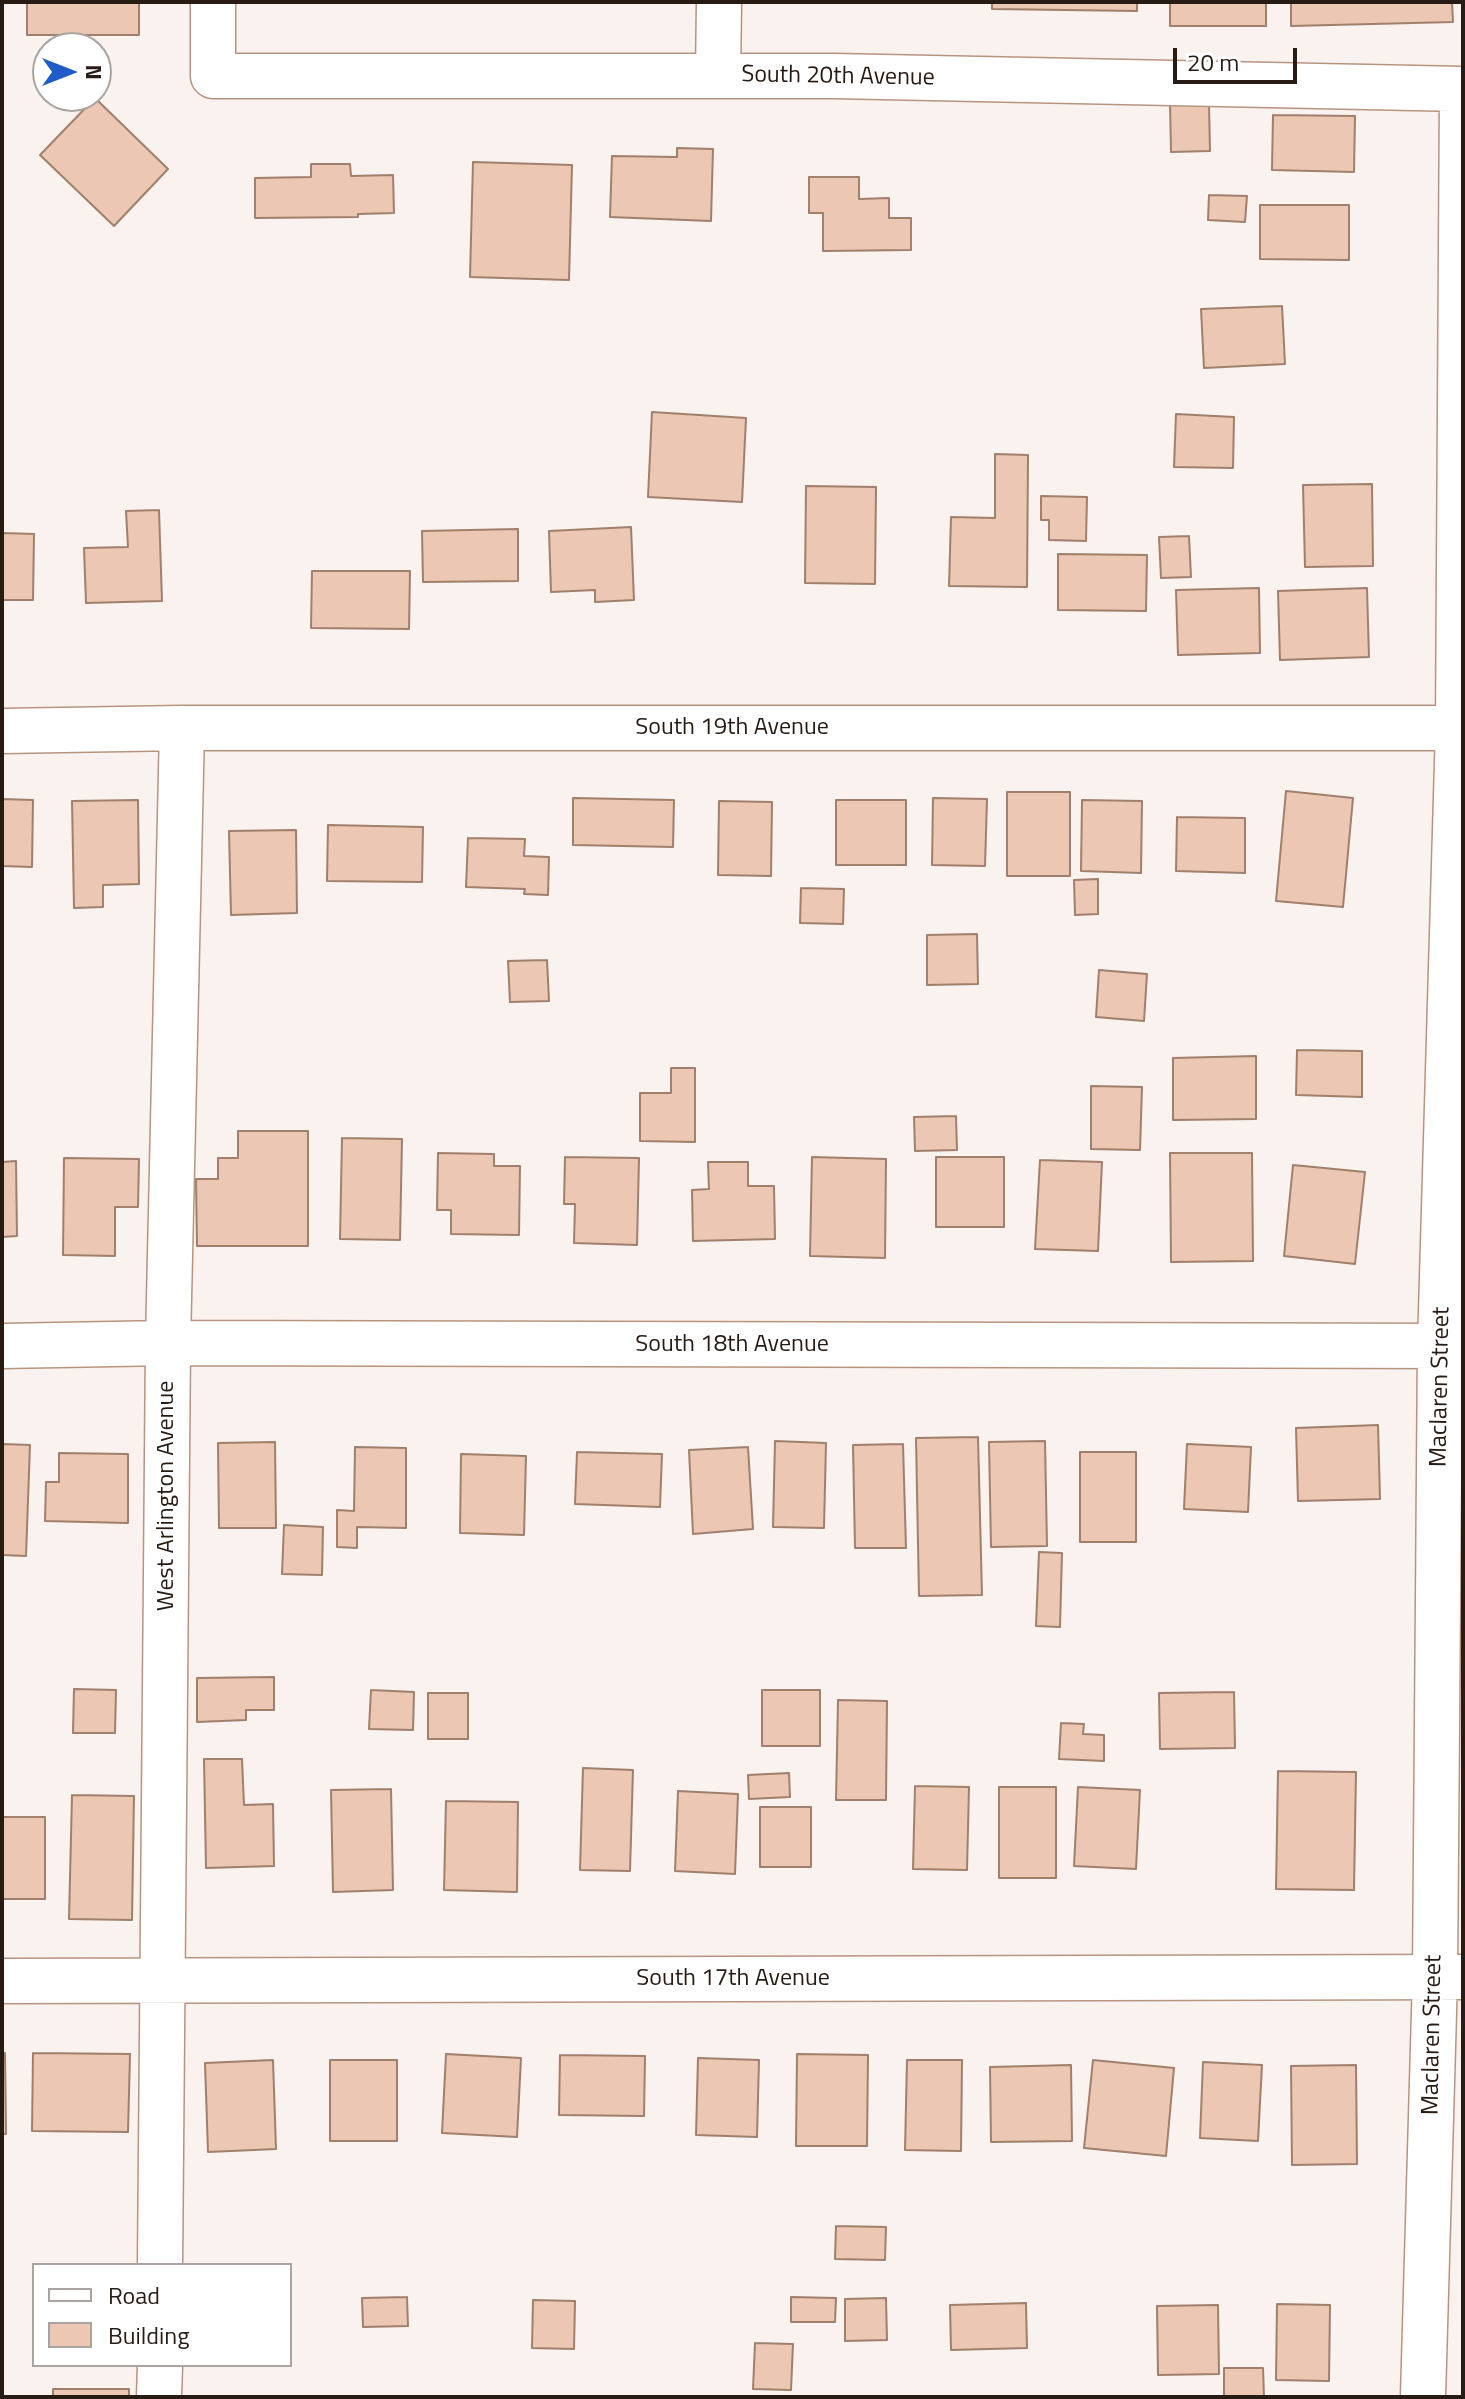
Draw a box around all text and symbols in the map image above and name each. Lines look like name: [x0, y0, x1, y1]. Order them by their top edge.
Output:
north arrow: [32, 32, 112, 112]
scale bar: [1177, 32, 1301, 82]
text: 20 m: [1187, 44, 1239, 80]
street label: South 20th Avenue: [741, 61, 935, 93]
text: N: [77, 64, 111, 80]
street label: South 19th Avenue: [635, 714, 829, 742]
street label: Maclaren Street: [1425, 1307, 1457, 1467]
street label: South 18th Avenue: [635, 1331, 829, 1359]
street label: West Arlington Avenue: [153, 1381, 181, 1611]
street label: Maclaren Street: [1417, 1955, 1449, 2115]
street label: South 17th Avenue: [636, 1965, 830, 1993]
legend: [32, 2263, 292, 2367]
text: Road: [108, 2277, 160, 2313]
text: Building: [108, 2317, 190, 2353]

